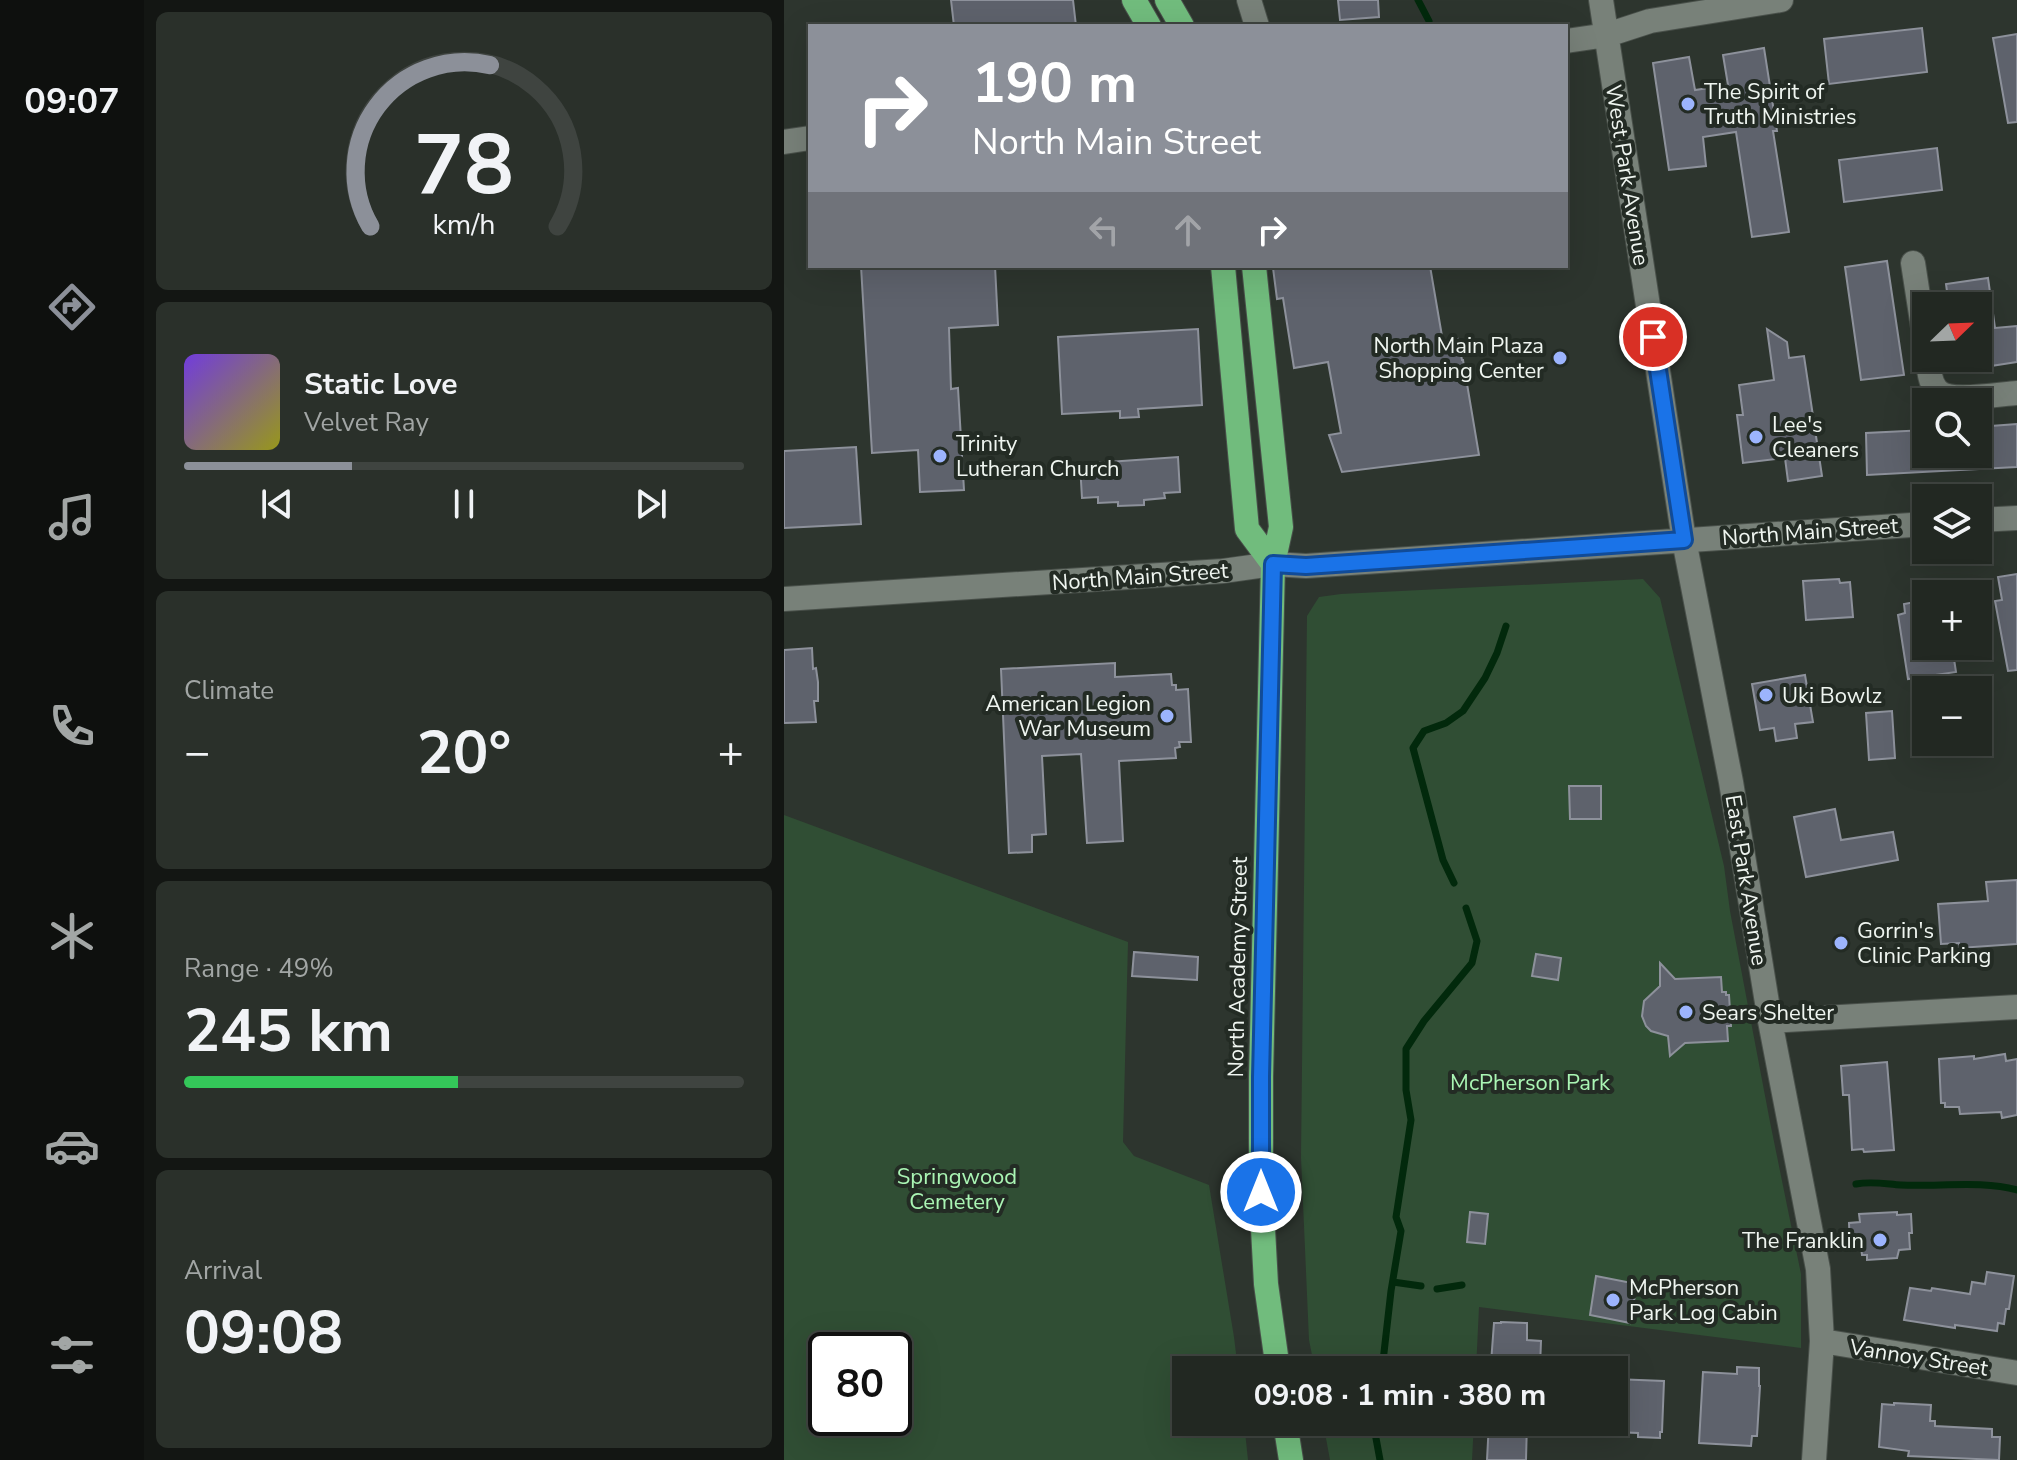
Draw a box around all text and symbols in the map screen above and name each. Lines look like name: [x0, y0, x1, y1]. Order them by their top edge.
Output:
text: 190 m: [972, 45, 1137, 122]
icon: right: [840, 56, 944, 160]
text: 09:07: [24, 77, 120, 126]
place label: The Spirit of Truth Ministries: [1704, 77, 1857, 132]
street label: West Park Avenue: [1598, 82, 1656, 268]
marker: The Spirit of Truth Ministries: [1679, 95, 1697, 113]
text: 78: [414, 108, 514, 221]
text: North Main Street: [972, 118, 1261, 167]
text: km/h: [433, 205, 495, 244]
icon: left: [1082, 208, 1126, 252]
icon: ahead: [1166, 208, 1210, 252]
icon: right: [1250, 208, 1294, 252]
icon: directions: [44, 279, 100, 335]
north arrow: [1912, 292, 1992, 372]
map controls: [1912, 292, 1992, 756]
pin: [1619, 303, 1687, 371]
icon: arrive: [1631, 315, 1675, 359]
place label: North Main Plaza Shopping Center: [1374, 331, 1544, 386]
marker: North Main Plaza Shopping Center: [1551, 349, 1569, 367]
text: Static Love: [304, 364, 458, 405]
button: search: [1912, 388, 1992, 468]
text: Velvet Ray: [304, 405, 429, 440]
place label: Lee's Cleaners: [1772, 410, 1859, 465]
marker: Lee's Cleaners: [1747, 428, 1765, 446]
place label: Trinity Lutheran Church: [956, 429, 1120, 484]
marker: Trinity Lutheran Church: [931, 447, 949, 465]
icon: previous: [255, 482, 299, 526]
icon: pause: [442, 482, 486, 526]
icon: next: [629, 482, 673, 526]
button: layers: [1912, 484, 1992, 564]
icon: music: [44, 489, 100, 545]
street label: North Main Street: [1721, 511, 1899, 553]
street label: North Main Street: [1051, 556, 1229, 598]
button: +: [1912, 580, 1992, 660]
text: Climate: [184, 673, 274, 708]
button: −: [1912, 676, 1992, 756]
place label: Uki Bowlz: [1782, 681, 1882, 711]
marker: Uki Bowlz: [1757, 686, 1775, 704]
place label: American Legion War Museum: [985, 689, 1151, 744]
icon: phone: [44, 698, 100, 754]
marker: American Legion War Museum: [1158, 707, 1176, 725]
text: 20°: [417, 712, 511, 794]
text: −: [184, 723, 210, 783]
text: +: [718, 723, 744, 783]
street label: East Park Avenue: [1718, 793, 1774, 968]
street label: North Academy Street: [1221, 856, 1255, 1078]
icon: climate: [44, 908, 100, 964]
place label: Gorrin's Clinic Parking: [1857, 916, 1991, 971]
marker: Gorrin's Clinic Parking: [1832, 934, 1850, 952]
text: Range · 49%: [184, 951, 334, 986]
text: 245 km: [184, 990, 393, 1072]
place label: Sears Shelter: [1702, 998, 1834, 1028]
marker: Sears Shelter: [1677, 1003, 1695, 1021]
park label: McPherson Park: [1450, 1068, 1611, 1098]
icon: car: [44, 1118, 100, 1174]
position arrow: [1219, 1150, 1303, 1234]
park label: Springwood Cemetery: [897, 1162, 1017, 1217]
place label: The Franklin: [1742, 1226, 1864, 1256]
marker: The Franklin: [1871, 1231, 1889, 1249]
text: Arrival: [184, 1253, 262, 1288]
place label: McPherson Park Log Cabin: [1629, 1273, 1778, 1328]
marker: McPherson Park Log Cabin: [1604, 1291, 1622, 1309]
text: 09:08: [184, 1292, 343, 1374]
icon: filters: [44, 1327, 100, 1383]
speed limit sign: 80: [808, 1332, 912, 1436]
street label: Vannoy Street: [1847, 1332, 1990, 1384]
text: 09:08 · 1 min · 380 m: [1254, 1375, 1546, 1416]

